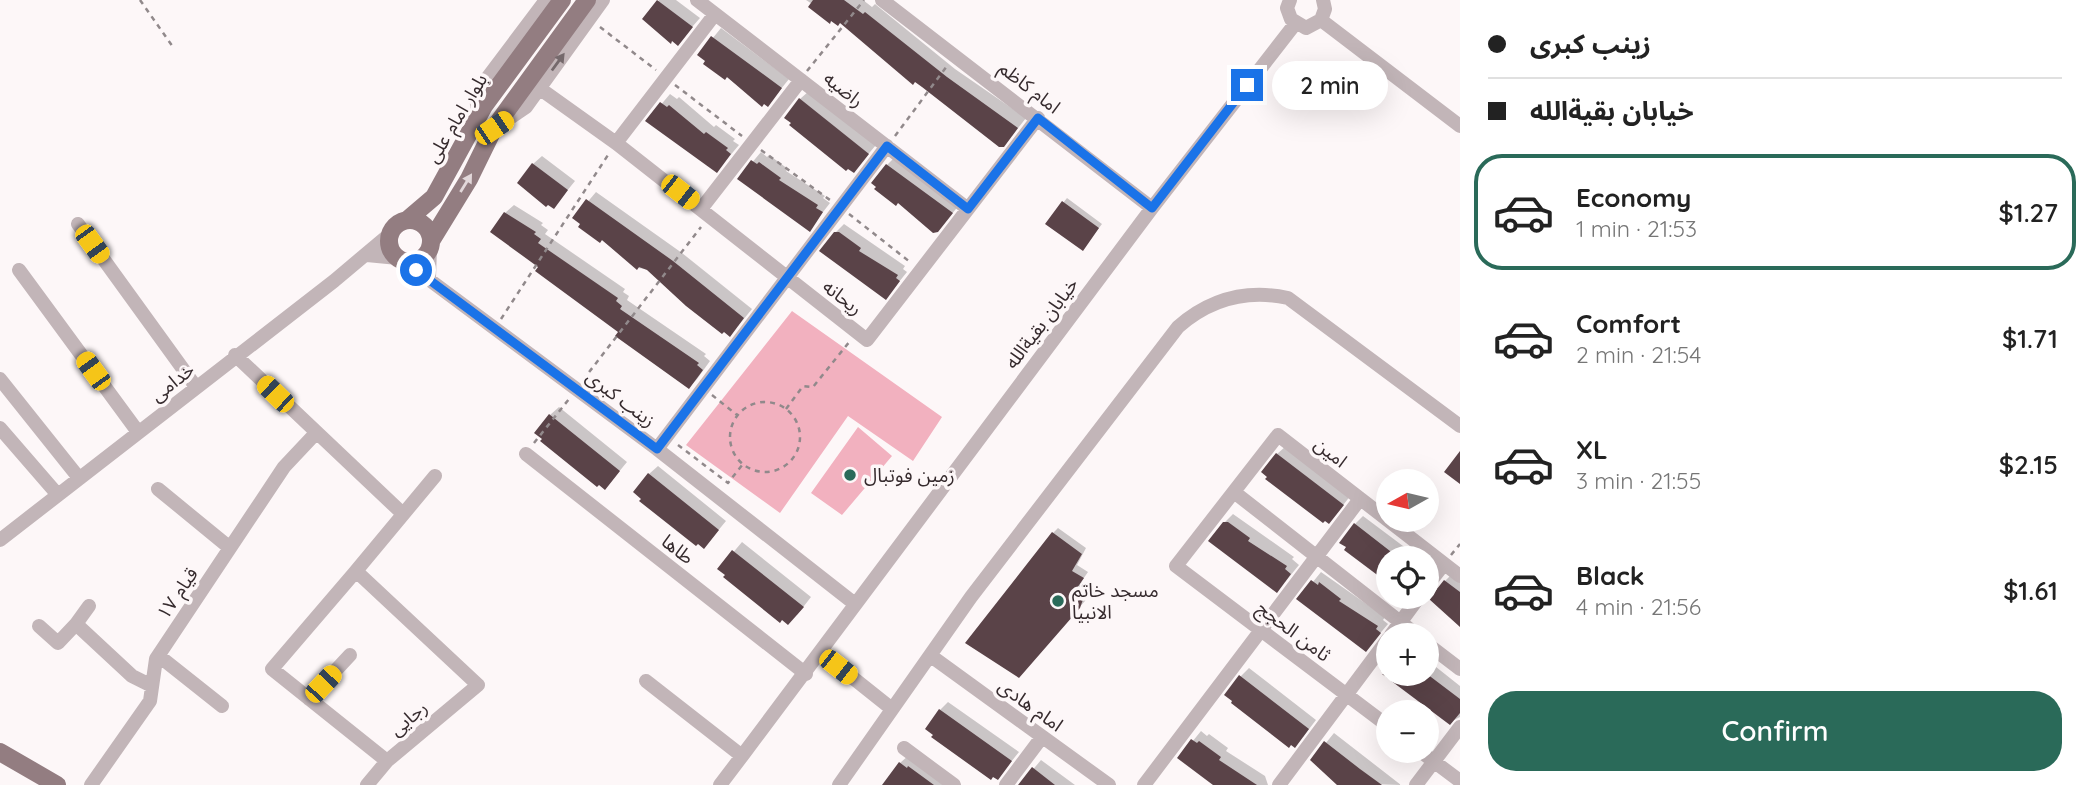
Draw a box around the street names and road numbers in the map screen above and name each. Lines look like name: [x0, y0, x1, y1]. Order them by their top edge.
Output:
street label: امام کاظم: [993, 56, 1065, 121]
street label: راضیه: [819, 66, 869, 112]
street label: بلوار امام علی: [420, 69, 495, 169]
street label: خیابان بقیةالله: [999, 273, 1083, 373]
street label: ریحانه: [818, 274, 868, 320]
street label: خدامی: [145, 357, 199, 407]
street label: زینب کبری: [581, 364, 661, 432]
street label: امین: [1310, 432, 1352, 472]
street label: طاها: [657, 529, 699, 569]
street label: قیام ۱۷: [151, 563, 205, 625]
street label: ثامن الحجج: [1251, 595, 1336, 669]
street label: امام هادی: [992, 673, 1068, 739]
street label: رجایی: [384, 695, 432, 741]

